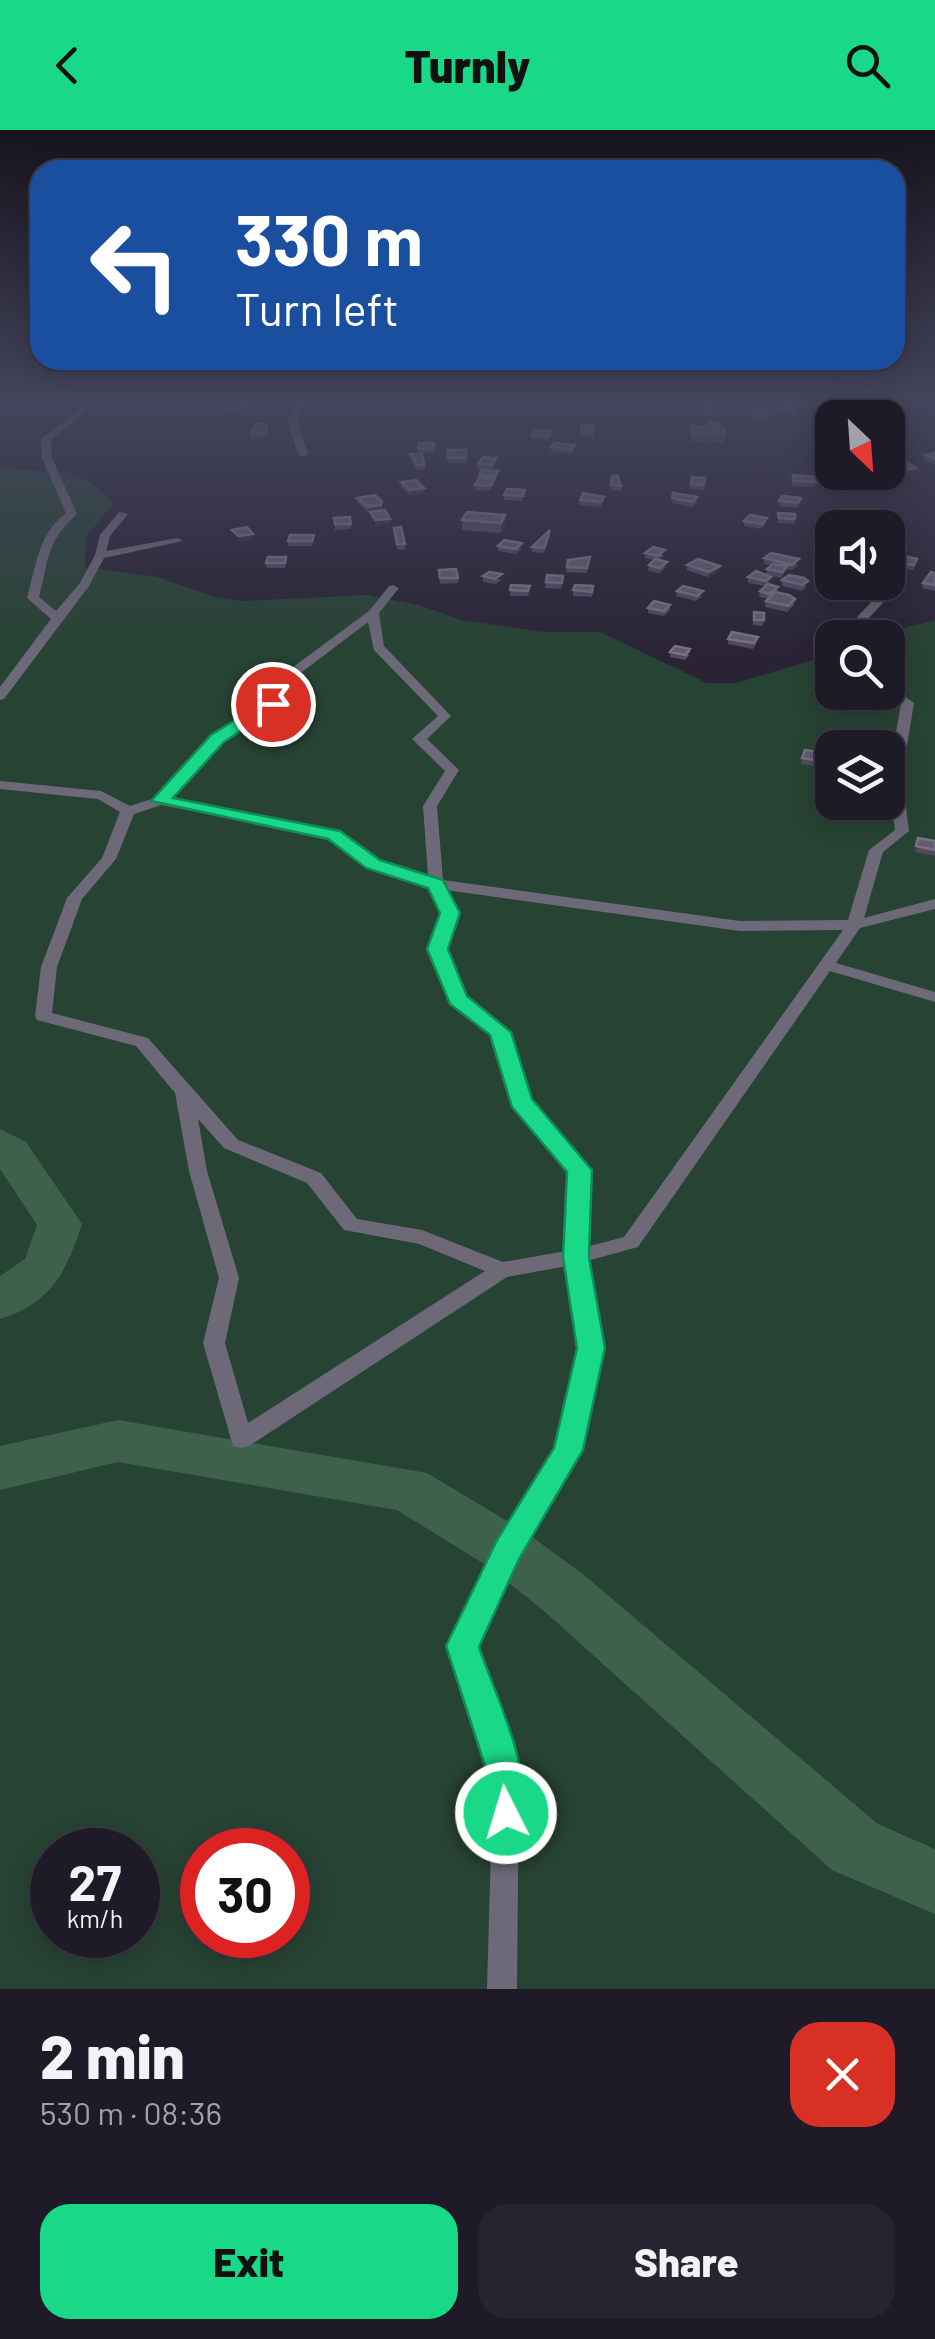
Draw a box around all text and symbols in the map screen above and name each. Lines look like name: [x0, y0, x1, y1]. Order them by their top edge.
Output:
icon: back: [40, 38, 95, 93]
text: Turnly: [405, 38, 530, 92]
icon: search: [840, 38, 895, 93]
text: 330 m: [235, 196, 423, 280]
icon: left: [70, 200, 200, 330]
text: Turn left: [235, 281, 399, 335]
north arrow: [815, 400, 905, 490]
map controls: [815, 400, 905, 820]
button: sound: [815, 510, 905, 600]
button: search: [815, 620, 905, 710]
pin: [231, 662, 316, 747]
icon: arrive: [246, 677, 301, 732]
button: layers: [815, 730, 905, 820]
position arrow: [454, 1761, 558, 1865]
speed limit sign: 30: [180, 1828, 310, 1958]
text: 27: [69, 1851, 121, 1911]
text: km/h: [67, 1903, 123, 1933]
text: 2 min: [40, 2019, 185, 2091]
button: close: [790, 2022, 895, 2127]
text: 530 m · 08:36: [40, 2093, 222, 2131]
button: Exit: [40, 2204, 458, 2319]
button: Share: [478, 2204, 895, 2319]

